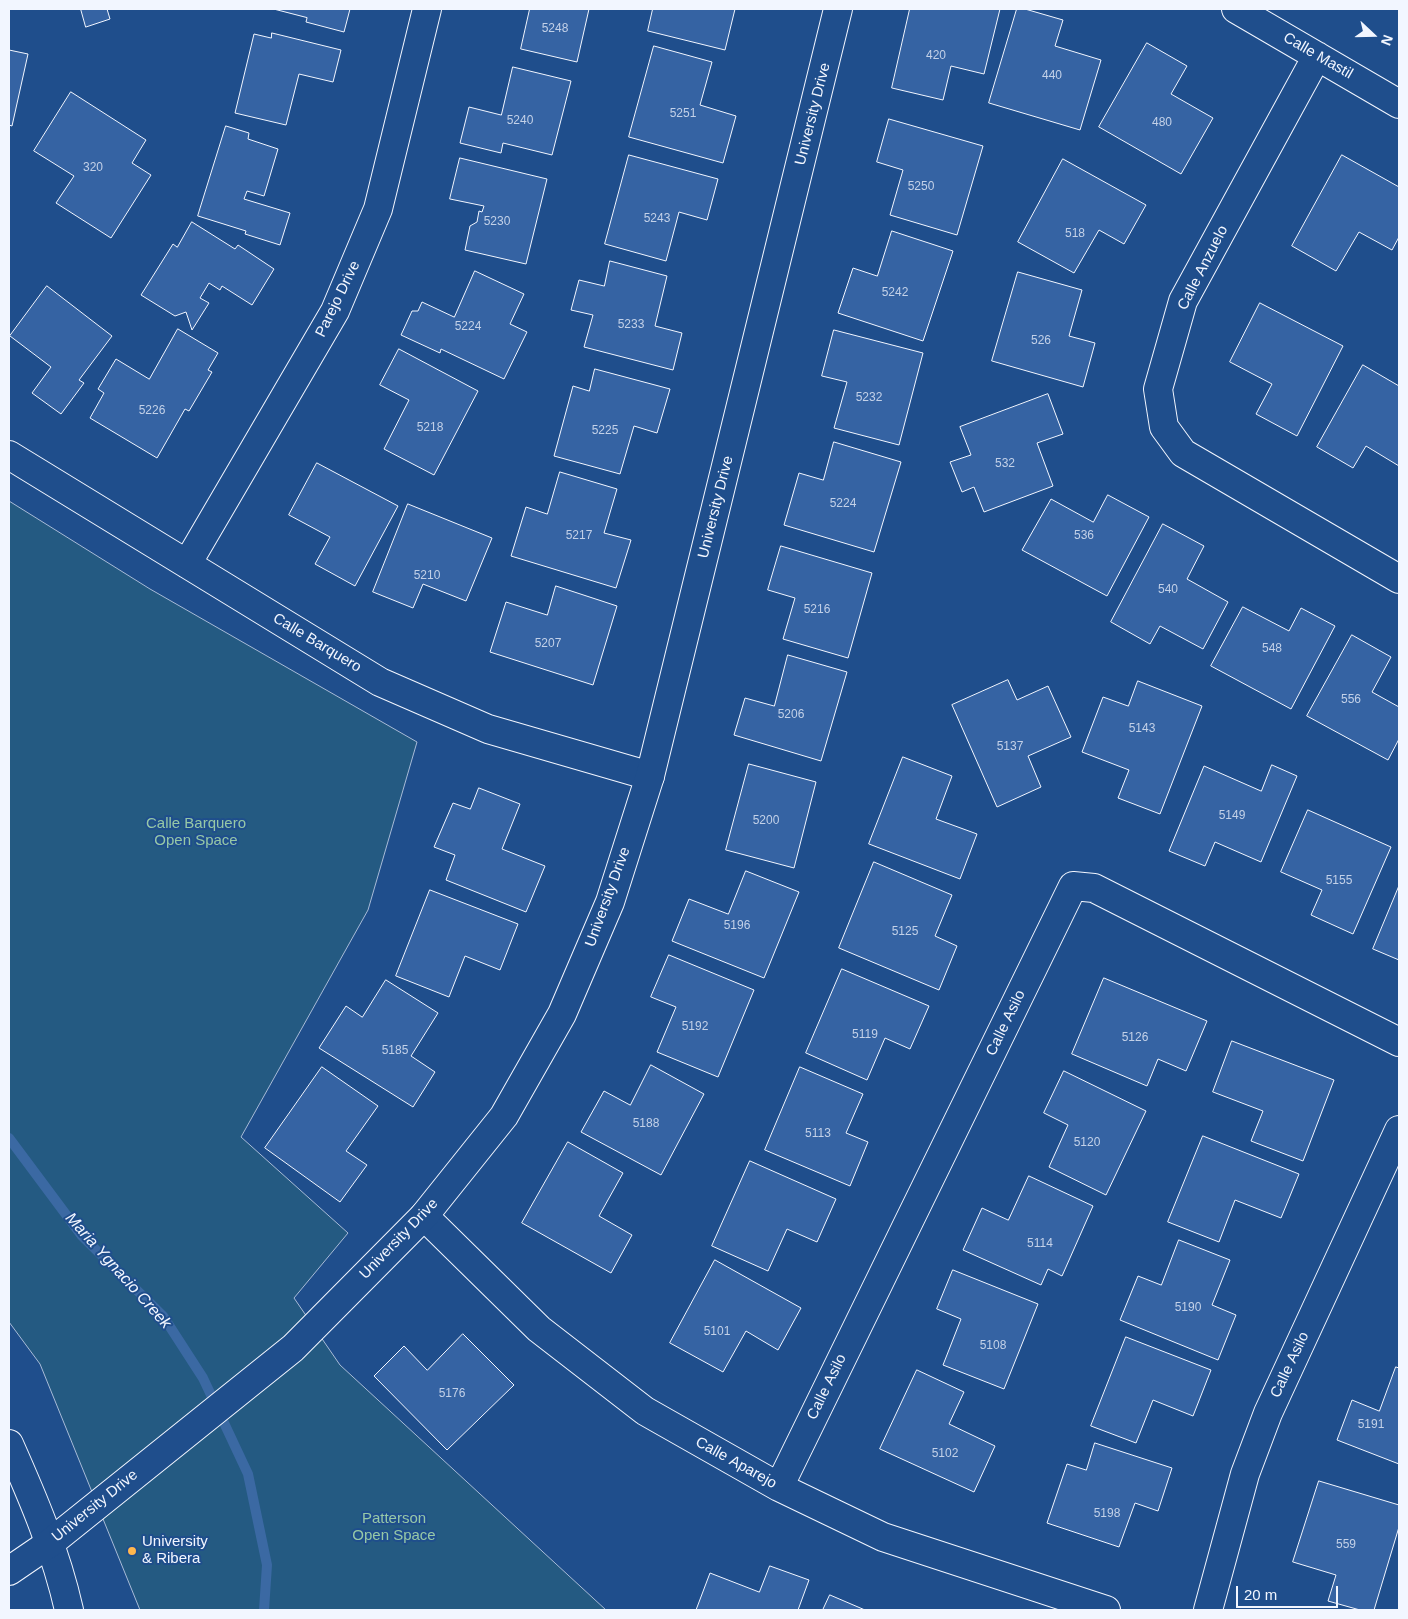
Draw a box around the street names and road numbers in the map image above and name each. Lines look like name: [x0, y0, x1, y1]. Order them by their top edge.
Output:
street label: Calle Mastil: [1280, 29, 1356, 83]
street label: University Drive: [792, 61, 834, 167]
street label: Calle Anzuelo: [1174, 223, 1232, 313]
street label: Parejo Drive: [312, 258, 364, 340]
street label: University Drive: [695, 454, 737, 560]
street label: Calle Barquero: [269, 610, 365, 676]
street label: University Drive: [582, 845, 634, 949]
street label: Calle Asilo: [982, 987, 1030, 1059]
street label: University Drive: [356, 1195, 442, 1283]
street label: Calle Asilo: [1267, 1329, 1313, 1401]
street label: Calle Asilo: [803, 1351, 851, 1423]
street label: Calle Aparejo: [692, 1433, 780, 1493]
street label: University Drive: [49, 1466, 141, 1546]

